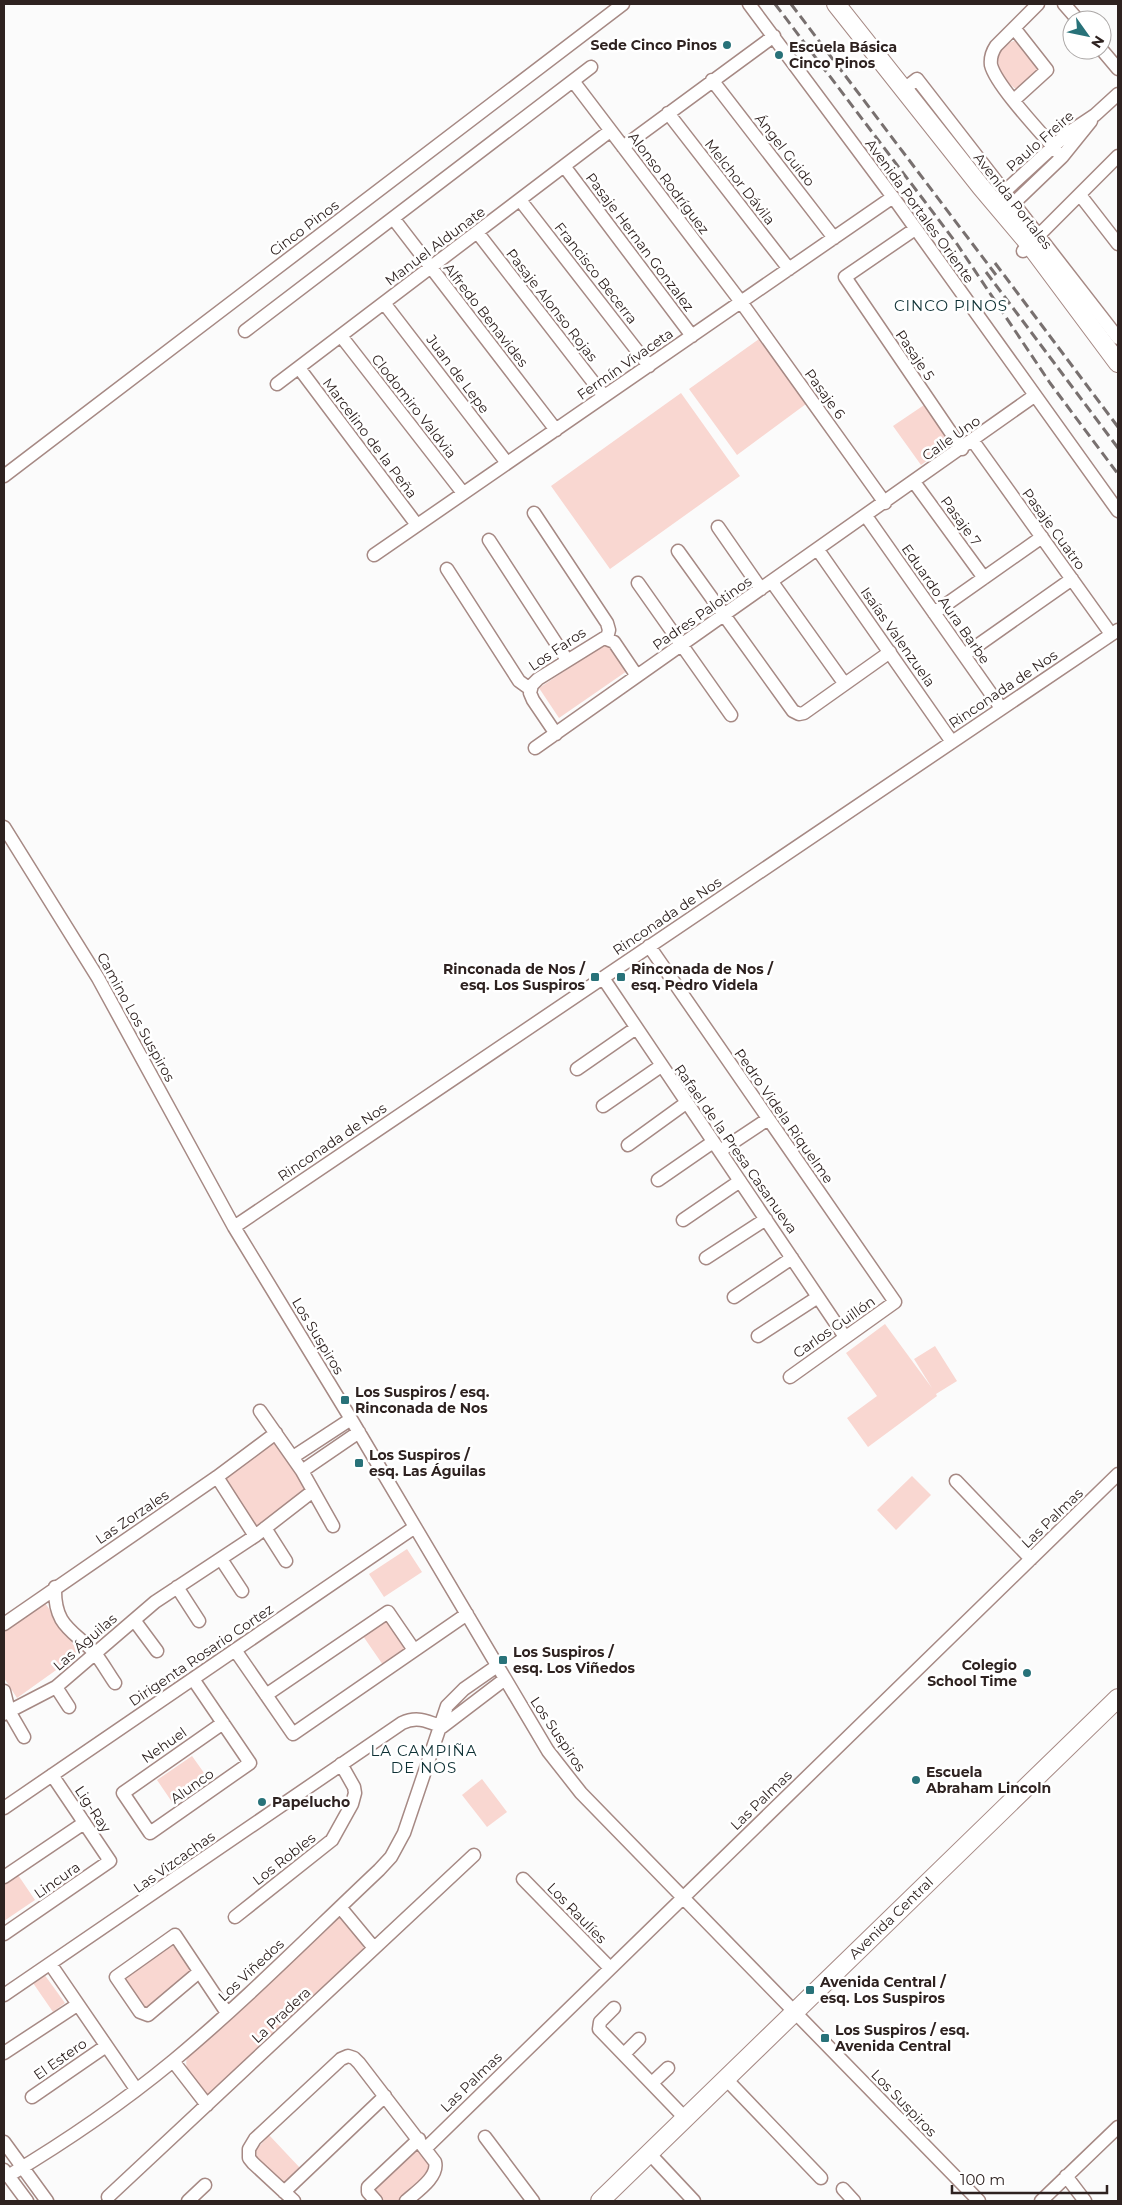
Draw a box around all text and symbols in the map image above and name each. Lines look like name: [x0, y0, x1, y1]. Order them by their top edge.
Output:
north arrow: [1062, 10, 1112, 60]
text: N: [1087, 32, 1109, 52]
place label: Sede Cinco Pinos: [591, 36, 718, 54]
place label: Escuela Básica Cinco Pinos: [789, 38, 897, 72]
marker: Sede Cinco Pinos: [721, 39, 733, 51]
marker: Escuela Básica Cinco Pinos: [773, 49, 785, 61]
street label: Paulo Freire: [1002, 107, 1078, 175]
street label: Ángel Guido: [751, 110, 819, 190]
street label: Alonso Rodríguez: [625, 128, 713, 238]
street label: Melchor Dávila: [701, 135, 779, 229]
street label: Avenida Portales Oriente: [862, 135, 978, 287]
street label: Avenida Portales: [970, 149, 1056, 253]
street label: Pasaje Hernan Gonzalez: [582, 169, 698, 315]
street label: Cinco Pinos: [266, 196, 342, 260]
street label: Manuel Aldunate: [381, 202, 489, 290]
street label: Francisco Becerra: [551, 219, 641, 327]
street label: Pasaje Alonso Rojas: [502, 245, 602, 365]
street label: Alfredo Benavides: [440, 259, 532, 371]
district label: CINCO PINOS: [894, 296, 1008, 315]
street label: Fermín Vivaceta: [574, 324, 676, 404]
street label: Pasaje 5: [892, 326, 938, 384]
street label: Juan de Lepe: [422, 330, 493, 417]
street label: Clodomiro Valdvia: [368, 350, 460, 462]
street label: Pasaje 6: [801, 365, 850, 423]
street label: Marcelino de la Peña: [319, 374, 421, 502]
street label: Calle Uno: [918, 411, 984, 465]
street label: Pasaje Cuatro: [1018, 485, 1090, 573]
street label: Pasaje 7: [937, 492, 985, 550]
street label: Eduardo Aura Barbe: [898, 541, 994, 667]
street label: Padres Palotinos: [649, 572, 755, 654]
street label: Isaías Valenzuela: [857, 584, 939, 690]
street label: Los Faros: [525, 623, 589, 675]
street label: Rinconada de Nos: [945, 646, 1061, 732]
street label: Rinconada de Nos: [609, 873, 725, 959]
street label: Camino Los Suspiros: [93, 949, 179, 1085]
place label: Rinconada de Nos / esq. Los Suspiros: [443, 960, 587, 994]
place label: Rinconada de Nos / esq. Pedro Videla: [631, 960, 775, 994]
marker: Rinconada de Nos / esq. Los Suspiros: [589, 971, 601, 983]
marker: Rinconada de Nos / esq. Pedro Videla: [615, 971, 627, 983]
street label: Pedro Videla Riquelme: [730, 1045, 838, 1187]
street label: Rafael de la Presa Casanueva: [670, 1061, 802, 1237]
street label: Rinconada de Nos: [274, 1099, 390, 1185]
street label: Carlos Guillón: [789, 1292, 879, 1362]
street label: Los Suspiros: [288, 1294, 348, 1378]
place label: Los Suspiros / esq. Rinconada de Nos: [355, 1383, 490, 1417]
marker: Los Suspiros / esq. Rinconada de Nos: [339, 1394, 351, 1406]
place label: Los Suspiros / esq. Las Águilas: [369, 1446, 486, 1480]
marker: Los Suspiros / esq. Las Águilas: [353, 1457, 365, 1469]
street label: Las Palmas: [1017, 1484, 1087, 1552]
street label: Las Zorzales: [92, 1486, 172, 1548]
street label: Dirigenta Rosario Cortez: [125, 1600, 277, 1710]
street label: Las Águilas: [49, 1609, 121, 1675]
place label: Los Suspiros / esq. Los Viñedos: [513, 1643, 636, 1677]
marker: Los Suspiros / esq. Los Viñedos: [497, 1654, 509, 1666]
place label: Colegio School Time: [927, 1656, 1017, 1690]
marker: Colegio School Time: [1021, 1667, 1033, 1679]
street label: Los Suspiros: [526, 1693, 590, 1775]
street label: Nehuel: [138, 1723, 190, 1767]
district label: LA CAMPIÑA DE NOS: [370, 1741, 478, 1777]
place label: Escuela Abraham Lincoln: [925, 1763, 1051, 1797]
street label: Alunco: [167, 1764, 217, 1807]
street label: Las Palmas: [726, 1766, 796, 1834]
marker: Escuela Abraham Lincoln: [910, 1774, 922, 1786]
street label: Lig-Ray: [71, 1782, 115, 1836]
place label: Papelucho: [272, 1793, 350, 1811]
marker: Papelucho: [256, 1796, 268, 1808]
street label: Las Vizcachas: [130, 1827, 219, 1897]
street label: Los Robles: [249, 1829, 319, 1889]
street label: Lincura: [31, 1858, 83, 1902]
street label: Avenida Central: [845, 1873, 937, 1963]
street label: Los Raulíes: [543, 1879, 611, 1947]
street label: Los Viñedos: [214, 1935, 288, 2005]
place label: Avenida Central / esq. Los Suspiros: [819, 1973, 947, 2007]
street label: La Pradera: [248, 1983, 314, 2047]
marker: Avenida Central / esq. Los Suspiros: [804, 1984, 816, 1996]
place label: Los Suspiros / esq. Avenida Central: [834, 2021, 970, 2055]
marker: Los Suspiros / esq. Avenida Central: [819, 2032, 831, 2044]
street label: El Estero: [30, 2034, 90, 2084]
street label: Las Palmas: [436, 2048, 506, 2116]
street label: Los Suspiros: [867, 2066, 941, 2141]
scale bar: [952, 2162, 1107, 2194]
text: 100 m: [960, 2170, 1005, 2189]

